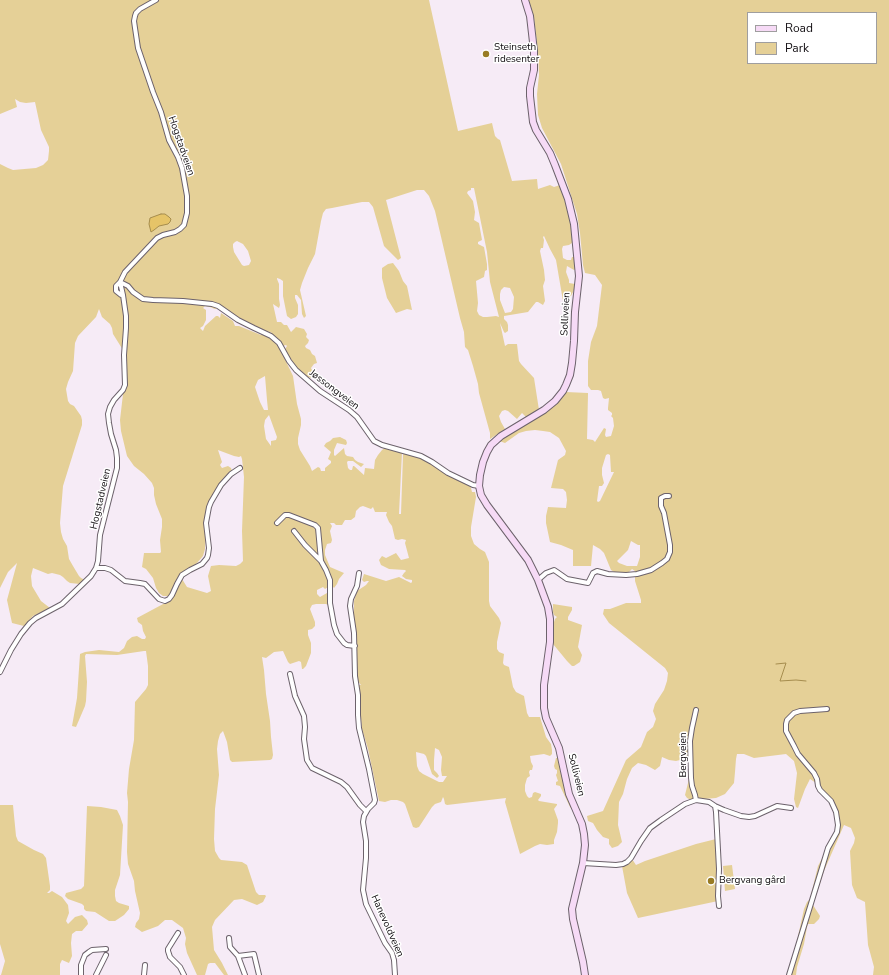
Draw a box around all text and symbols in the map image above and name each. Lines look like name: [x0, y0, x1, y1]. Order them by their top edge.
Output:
legend: [747, 12, 877, 64]
text: Road: [785, 20, 813, 36]
text: Park: [785, 40, 809, 56]
place label: Steinseth ridesenter: [494, 42, 539, 66]
marker: Steinseth ridesenter: [481, 49, 491, 59]
street label: Hogstadveien: [165, 115, 197, 177]
street label: Solliveien: [559, 292, 573, 336]
street label: Jøssongveien: [307, 367, 361, 413]
street label: Hogstadveien: [88, 467, 114, 531]
street label: Bergveien: [678, 732, 690, 778]
street label: Solliveien: [565, 752, 587, 798]
place label: Bergvang gård: [719, 875, 785, 887]
marker: Bergvang gård: [706, 876, 716, 886]
street label: Hanevoldveien: [368, 893, 406, 959]

